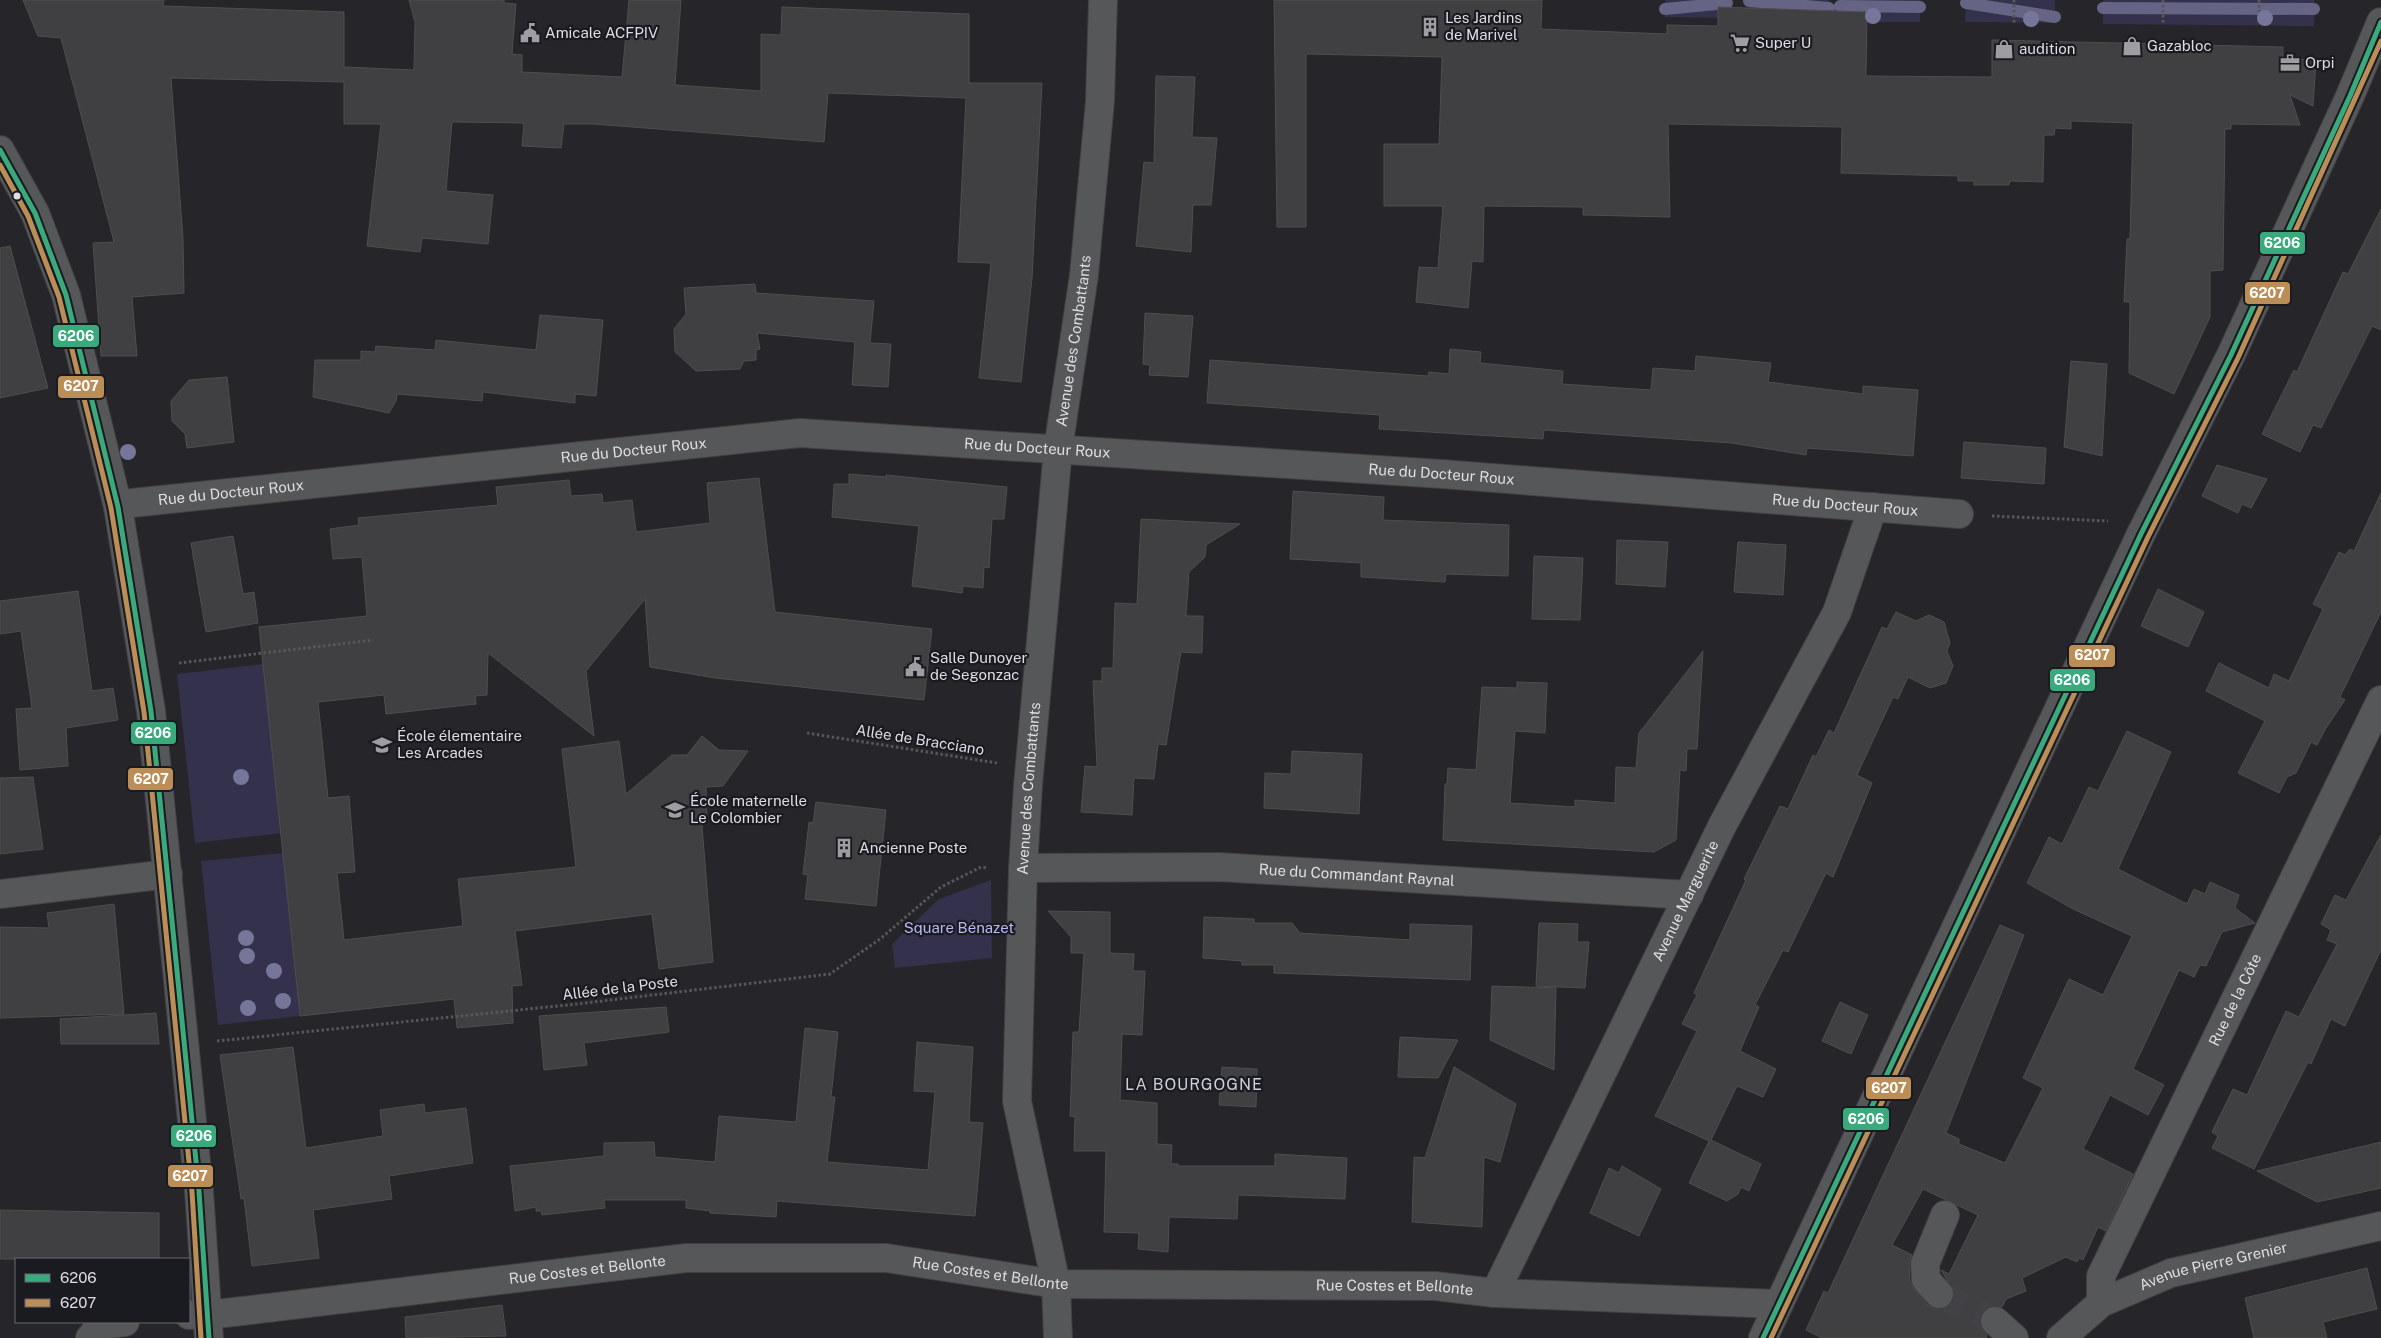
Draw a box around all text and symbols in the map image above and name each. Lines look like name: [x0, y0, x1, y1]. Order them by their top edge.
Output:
place label: Les Jardins de Marivel: [1445, 9, 1522, 43]
building icon: Les Jardins de Marivel: [1419, 16, 1441, 38]
public building icon: Amicale ACFPIV: [519, 22, 541, 44]
place label: Amicale ACFPIV: [545, 24, 658, 41]
supermarket icon: Super U: [1729, 32, 1751, 54]
place label: Super U: [1755, 34, 1811, 51]
shop icon: Gazabloc: [2121, 35, 2143, 57]
place label: Gazabloc: [2147, 37, 2212, 54]
shop icon: audition: [1993, 38, 2015, 60]
place label: audition: [2019, 40, 2075, 57]
office icon: Orpi: [2279, 52, 2301, 74]
place label: Orpi: [2305, 54, 2334, 71]
unlabelled marker: [12, 191, 22, 201]
line badge: 6206: [2259, 231, 2306, 255]
text: 6206: [2264, 235, 2300, 251]
street label: Avenue des Combattants: [1052, 254, 1094, 428]
line badge: 6207: [2244, 281, 2291, 305]
text: 6207: [2249, 285, 2285, 301]
line badge: 6206: [52, 324, 100, 348]
text: 6206: [58, 328, 94, 344]
line badge: 6207: [57, 375, 105, 399]
text: 6207: [63, 378, 99, 394]
street label: Rue du Docteur Roux: [560, 434, 707, 466]
street label: Rue du Docteur Roux: [964, 434, 1111, 461]
street label: Rue du Docteur Roux: [1368, 460, 1515, 488]
street label: Rue du Docteur Roux: [157, 476, 305, 508]
street label: Rue du Docteur Roux: [1772, 491, 1919, 519]
line badge: 6207: [2068, 644, 2116, 668]
text: 6207: [2074, 647, 2110, 663]
place label: Salle Dunoyer de Segonzac: [930, 649, 1027, 683]
public building icon: Salle Dunoyer de Segonzac: [904, 656, 926, 678]
line badge: 6206: [2049, 668, 2096, 692]
text: 6206: [2054, 672, 2090, 688]
street label: Avenue des Combattants: [1014, 701, 1043, 875]
line badge: 6206: [130, 721, 177, 745]
street label: Allée de Bracciano: [855, 721, 985, 758]
text: 6206: [135, 725, 171, 741]
place label: École élementaire Les Arcades: [397, 727, 522, 761]
school or university icon: École élementaire Les Arcades: [371, 734, 393, 756]
line badge: 6207: [127, 767, 174, 791]
text: 6207: [133, 771, 169, 787]
place label: École maternelle Le Colombier: [690, 792, 807, 826]
school or university icon: École maternelle Le Colombier: [664, 799, 686, 821]
building icon: Ancienne Poste: [833, 837, 855, 859]
street label: Avenue Marguerite: [1649, 837, 1722, 964]
place label: Ancienne Poste: [859, 839, 967, 856]
street label: Rue du Commandant Raynal: [1258, 860, 1455, 889]
park label: Square Bénazet: [904, 919, 1014, 936]
street label: Rue de la Côte: [2205, 951, 2264, 1049]
street label: Allée de la Poste: [561, 972, 679, 1003]
district label: LA BOURGOGNE: [1125, 1075, 1263, 1094]
line badge: 6207: [1865, 1076, 1912, 1100]
text: 6207: [1871, 1080, 1907, 1096]
line badge: 6206: [1842, 1107, 1890, 1131]
text: 6206: [1848, 1111, 1884, 1127]
line badge: 6206: [170, 1124, 217, 1148]
text: 6206: [176, 1128, 212, 1144]
line badge: 6207: [167, 1164, 214, 1188]
text: 6207: [172, 1168, 208, 1184]
street label: Avenue Pierre Grenier: [2137, 1238, 2289, 1294]
street label: Rue Costes et Bellonte: [508, 1251, 667, 1287]
street label: Rue Costes et Bellonte: [911, 1253, 1069, 1292]
legend: [15, 1258, 190, 1323]
text: 6206: [60, 1269, 97, 1286]
street label: Rue Costes et Bellonte: [1316, 1276, 1474, 1298]
text: 6207: [60, 1294, 96, 1311]

